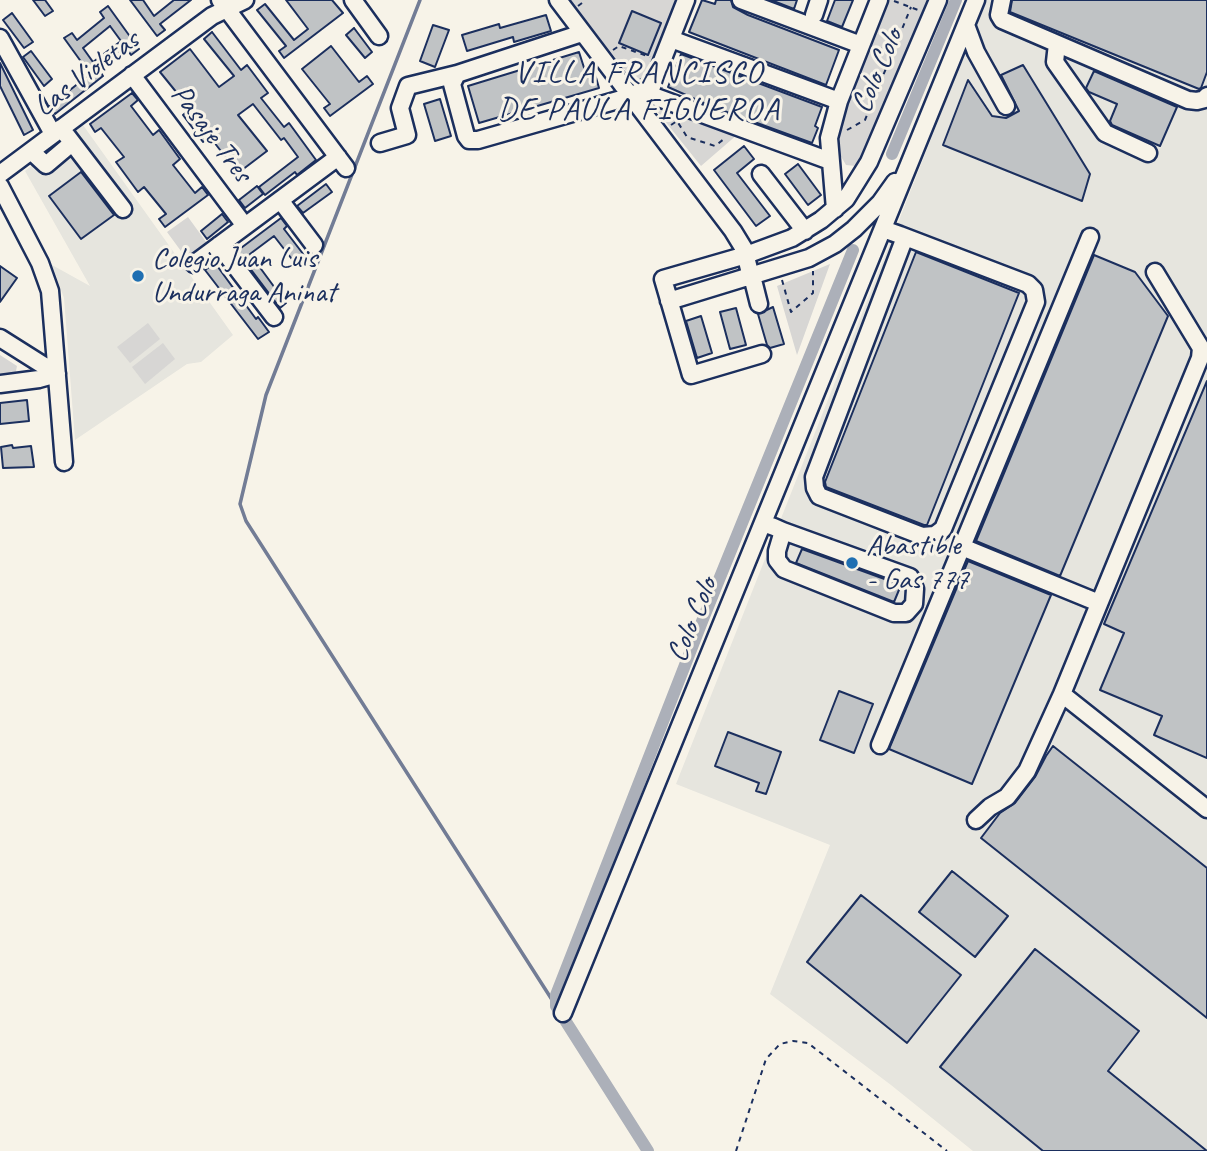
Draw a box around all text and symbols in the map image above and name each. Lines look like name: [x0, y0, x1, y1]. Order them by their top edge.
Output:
street label: Las Violetas: [27, 23, 147, 125]
street label: Colo Colo: [844, 23, 912, 119]
district label: VILLA FRANCISCO DE PAULA FIGUEROA: [501, 55, 777, 130]
street label: Pasaje Tres: [163, 78, 259, 190]
place label: Colegio Juan Luis Undurraga Aninat: [152, 241, 336, 312]
marker: Colegio Juan Luis Undurraga Aninat: [130, 268, 146, 284]
place label: Abastible - Gas 777: [866, 528, 969, 598]
marker: Abastible - Gas 777: [844, 555, 860, 571]
street label: Colo Colo: [660, 572, 726, 668]

